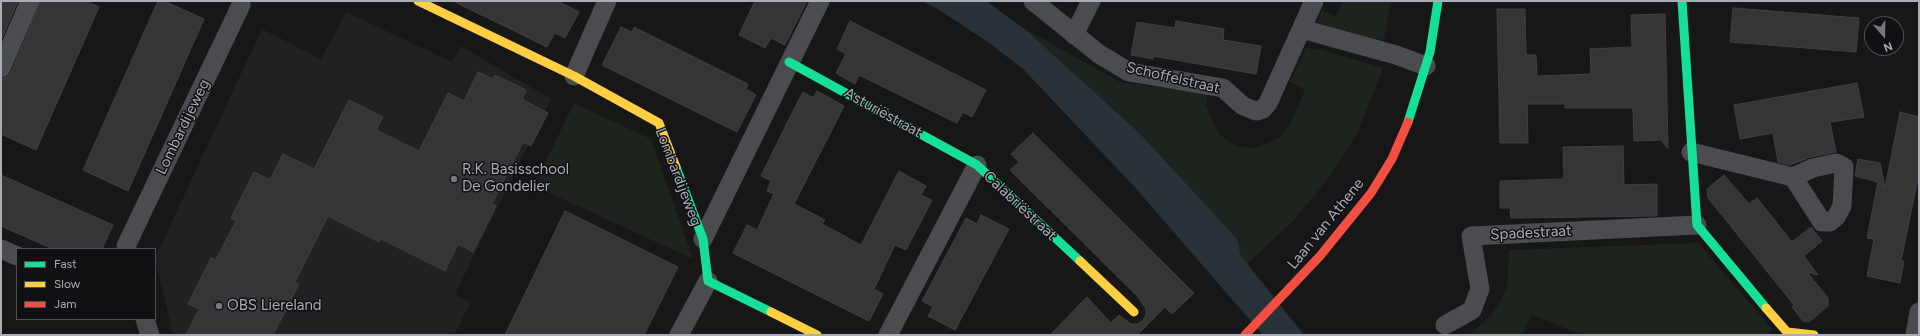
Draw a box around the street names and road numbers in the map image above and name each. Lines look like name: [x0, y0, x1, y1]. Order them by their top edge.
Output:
street label: Schoffelstraat: [1124, 58, 1222, 98]
street label: Lombardijeweg: [152, 76, 214, 178]
street label: Asturiëstraat: [841, 84, 925, 142]
street label: Lombardijeweg: [651, 125, 705, 229]
street label: Calabriëstraat: [980, 167, 1060, 245]
street label: Laan van Athene: [1284, 175, 1368, 273]
street label: Spadestraat: [1490, 222, 1572, 244]

